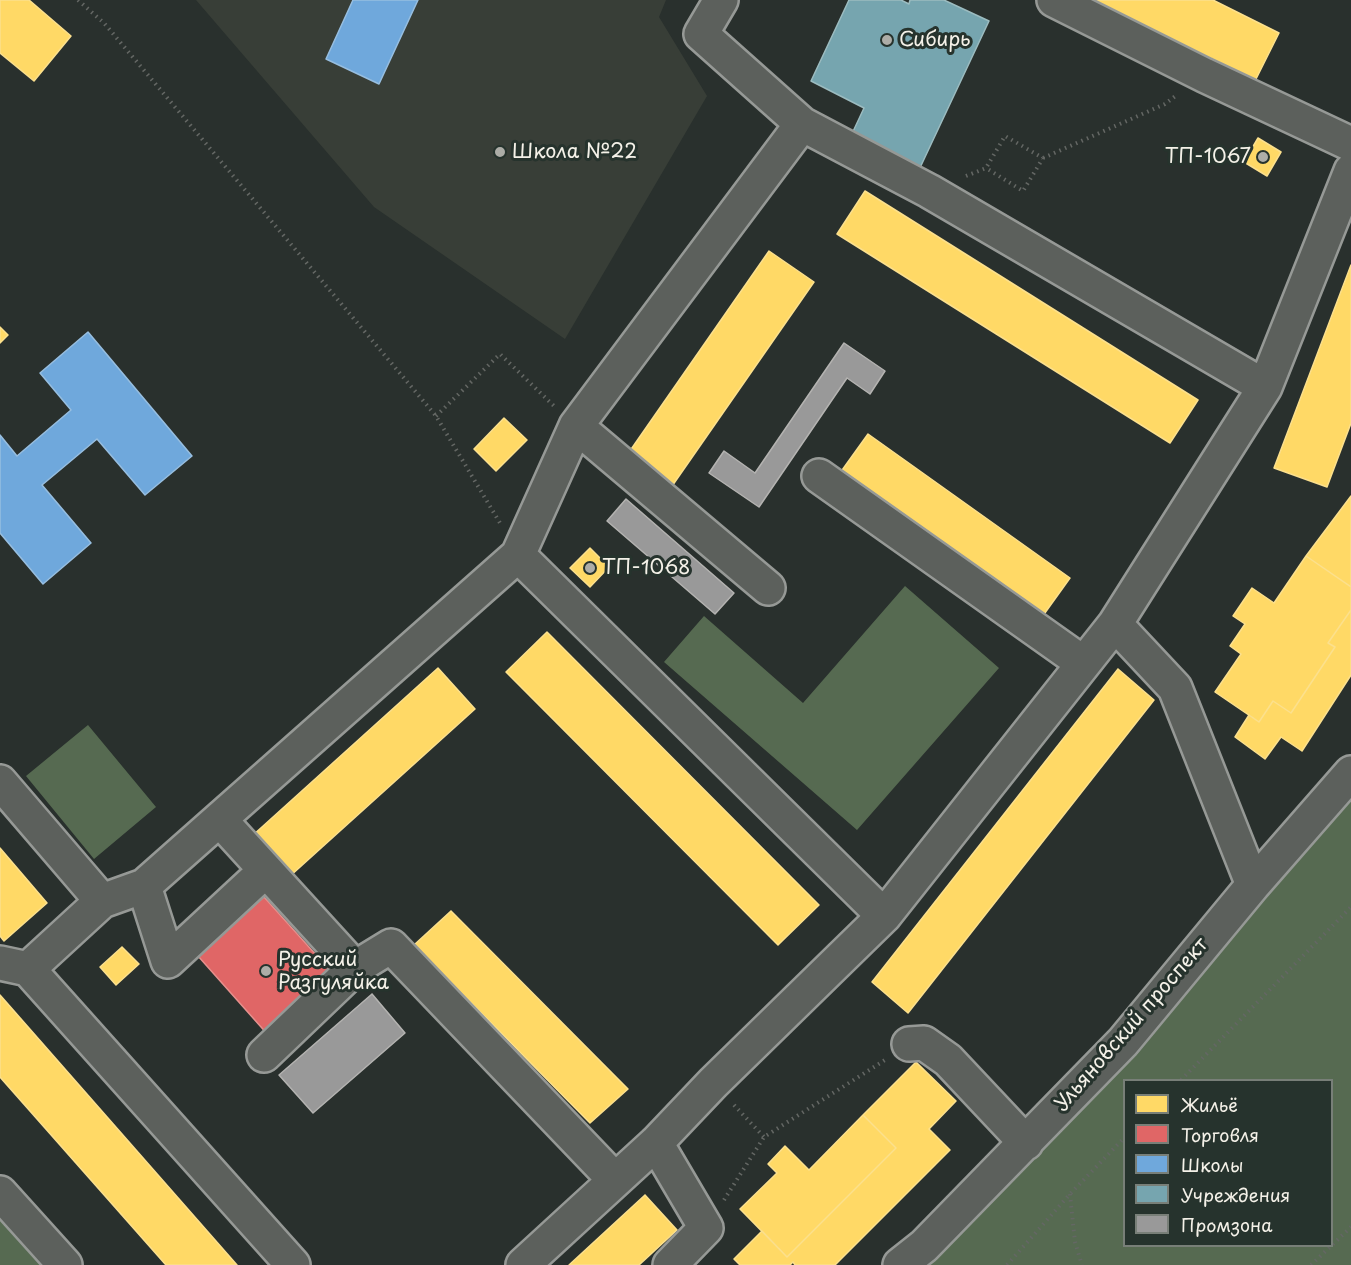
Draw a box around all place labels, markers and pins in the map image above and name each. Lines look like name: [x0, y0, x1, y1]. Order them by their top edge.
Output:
place label: Сибирь: [899, 28, 970, 52]
marker: Сибирь: [880, 33, 894, 47]
place label: Школа №22: [512, 140, 637, 164]
marker: Школа №22: [493, 145, 507, 159]
place label: ТП-1067: [1165, 145, 1251, 169]
marker: ТП-1067: [1256, 150, 1270, 164]
place label: ТП-1068: [602, 556, 690, 580]
marker: ТП-1068: [583, 561, 597, 575]
place label: Русский Разгуляйка: [278, 948, 389, 995]
marker: Русский Разгуляйка: [259, 964, 273, 978]

